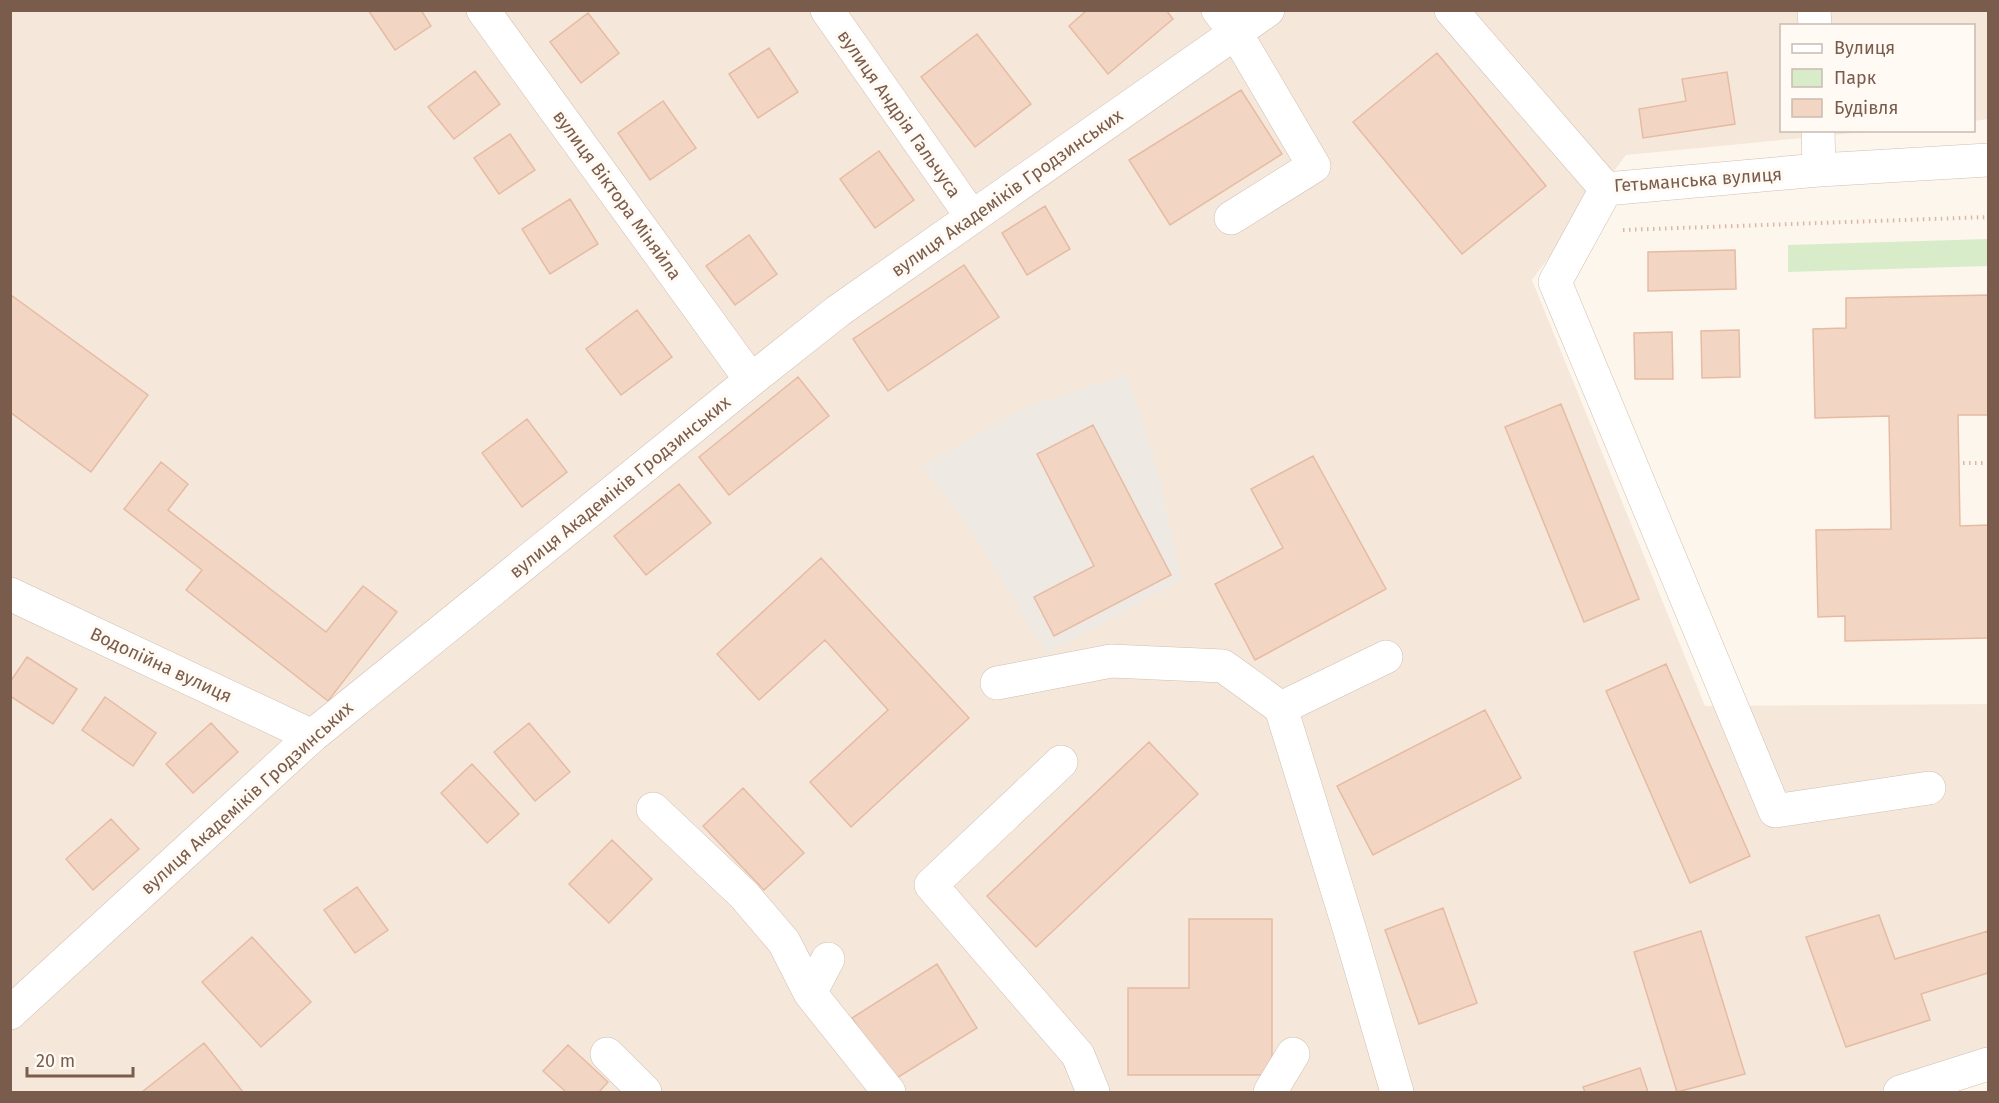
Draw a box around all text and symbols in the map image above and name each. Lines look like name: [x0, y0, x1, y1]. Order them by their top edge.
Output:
legend: [1780, 24, 1975, 132]
street label: вулиця Андрія Гальчуса: [833, 26, 965, 202]
text: Вулиця: [1834, 37, 1895, 59]
text: Парк: [1834, 67, 1877, 89]
text: Будівля: [1834, 97, 1898, 119]
street label: вулиця Академіків Гродзинських: [887, 104, 1127, 282]
street label: вулиця Віктора Міняйла: [548, 106, 686, 284]
street label: Гетьманська вулиця: [1613, 163, 1783, 197]
street label: вулиця Академіків Гродзинських: [505, 391, 735, 583]
street label: Водопійна вулиця: [87, 623, 235, 707]
street label: вулиця Академіків Гродзинських: [136, 697, 358, 899]
scale bar: [27, 1040, 134, 1078]
text: 20 m: [36, 1050, 75, 1072]

